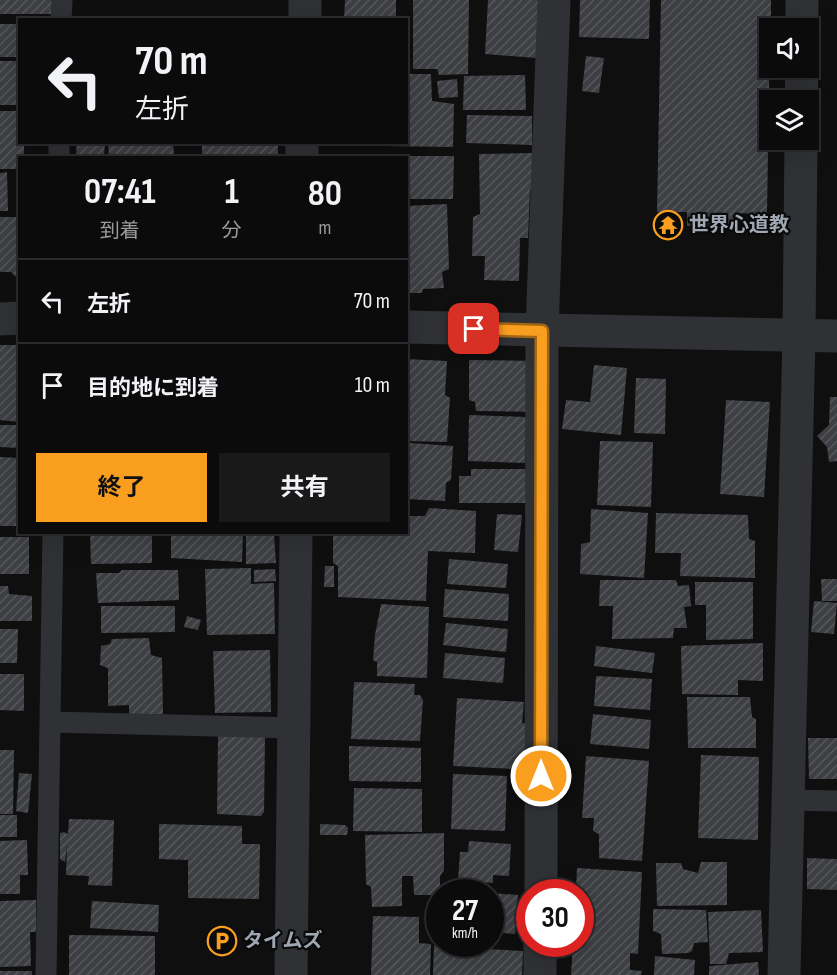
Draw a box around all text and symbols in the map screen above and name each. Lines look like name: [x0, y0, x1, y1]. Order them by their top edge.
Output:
map controls: [759, 18, 819, 150]
button: sound: [759, 18, 819, 78]
text: 70 m: [135, 36, 208, 87]
icon: left: [36, 42, 114, 120]
button: layers: [759, 90, 819, 150]
text: 左折: [135, 94, 189, 126]
text: 07:41: [84, 171, 156, 214]
text: 1: [225, 171, 239, 214]
text: 80: [308, 173, 342, 216]
temple icon: 世界心道教: [652, 209, 684, 241]
place label: 世界心道教: [689, 213, 789, 237]
text: m: [318, 216, 331, 240]
text: 到着: [100, 219, 140, 243]
text: 分: [222, 219, 242, 243]
icon: left: [36, 285, 69, 318]
text: 70 m: [354, 288, 390, 315]
text: 左折: [87, 291, 131, 318]
pin: [448, 303, 499, 354]
icon: arrive: [457, 312, 490, 345]
icon: arrive: [36, 369, 69, 402]
text: 10 m: [355, 372, 390, 399]
text: 目的地に到着: [87, 375, 219, 402]
button: 終了: [36, 453, 207, 522]
button: 共有: [219, 453, 390, 522]
position arrow: [509, 744, 573, 808]
speed limit sign: 30: [516, 879, 594, 957]
text: 27: [452, 893, 478, 929]
text: km/h: [452, 924, 478, 943]
parking icon: タイムズ: [206, 925, 238, 957]
place label: タイムズ: [243, 929, 323, 953]

